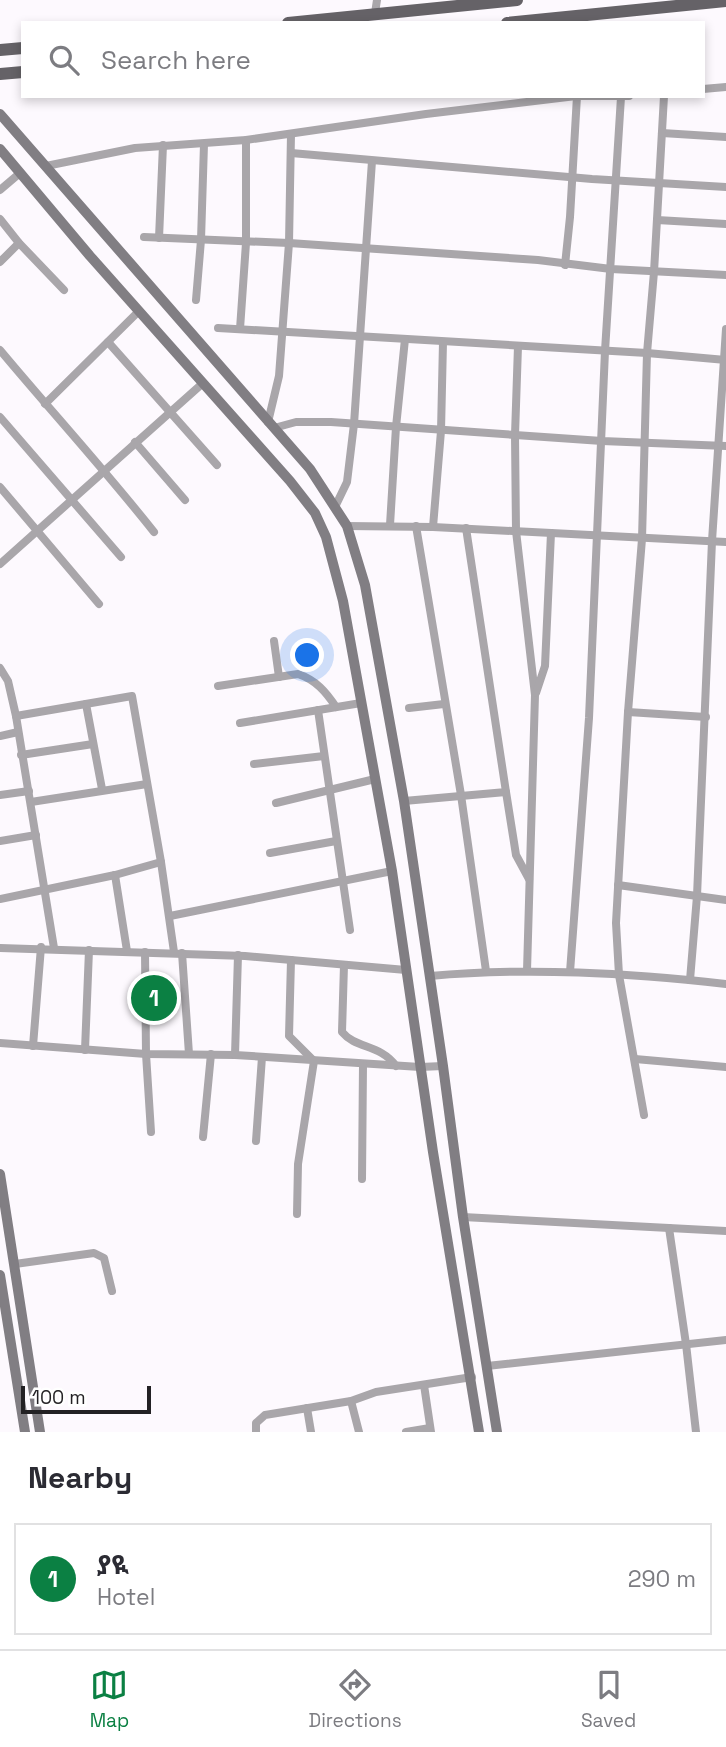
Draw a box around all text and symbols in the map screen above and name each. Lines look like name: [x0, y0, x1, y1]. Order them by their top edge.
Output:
search box: [21, 21, 705, 98]
icon: search: [45, 41, 83, 79]
text: Search here: [101, 43, 251, 77]
your location: [290, 638, 324, 672]
pin: 1: [131, 972, 177, 1024]
scale bar: [21, 1383, 150, 1415]
text: 100 m: [32, 1385, 86, 1410]
text: Nearby: [28, 1458, 132, 1497]
text: ያዪ: [97, 1548, 129, 1582]
text: 1: [48, 1564, 58, 1594]
text: 290 m: [628, 1564, 696, 1594]
text: Hotel: [97, 1582, 155, 1612]
tab: Map: [90, 1666, 129, 1733]
tab: Directions: [309, 1666, 402, 1733]
tab: Saved: [581, 1666, 636, 1733]

